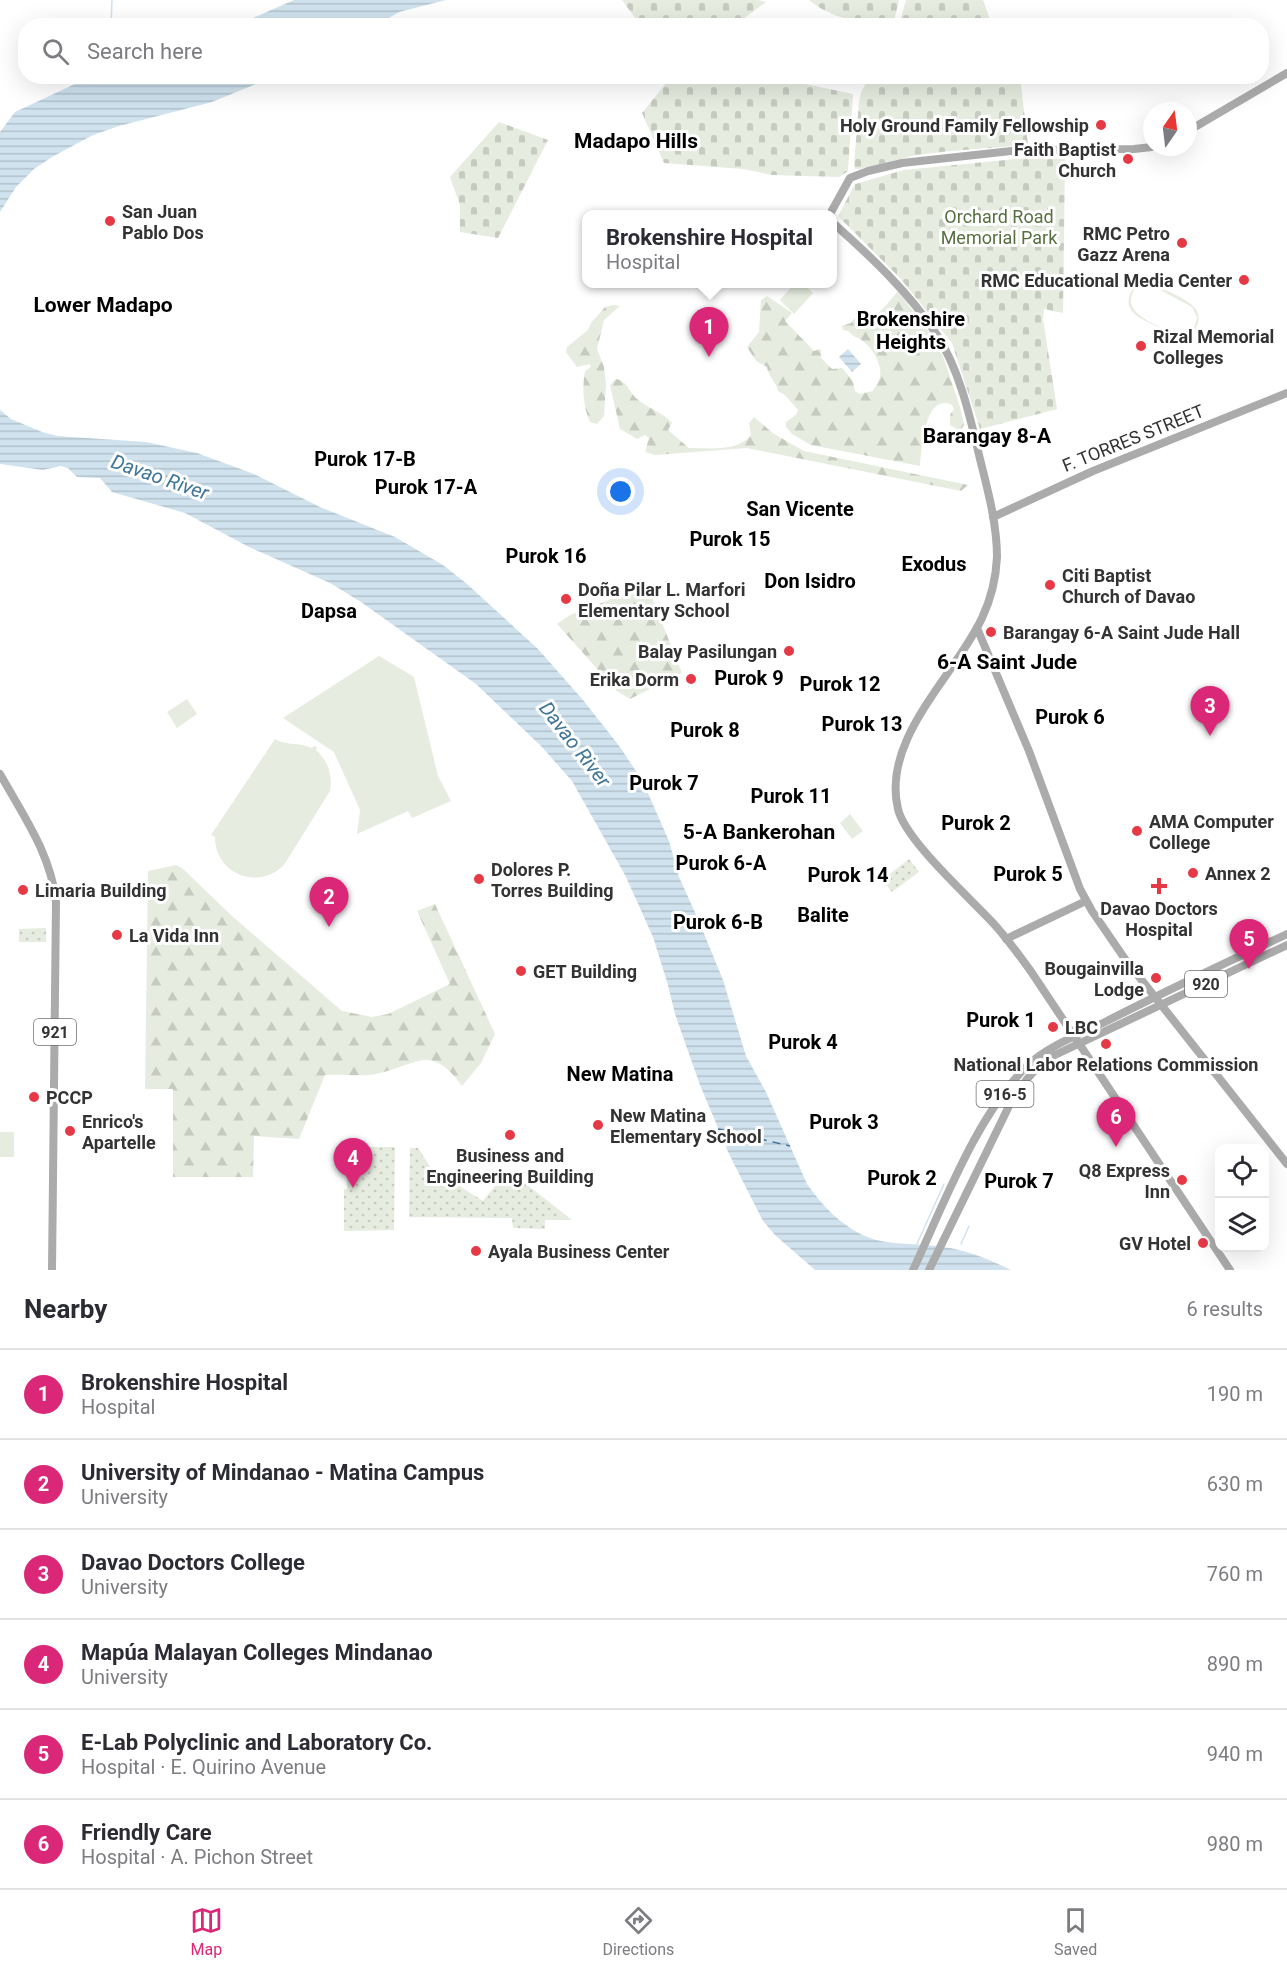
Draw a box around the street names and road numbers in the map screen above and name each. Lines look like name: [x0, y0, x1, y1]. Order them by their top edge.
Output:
street label: F. TORRES STREET: [1059, 400, 1207, 476]
road number: 920: [1185, 971, 1227, 997]
road number: 921: [34, 1019, 76, 1045]
road number: 916-5: [976, 1081, 1034, 1107]

